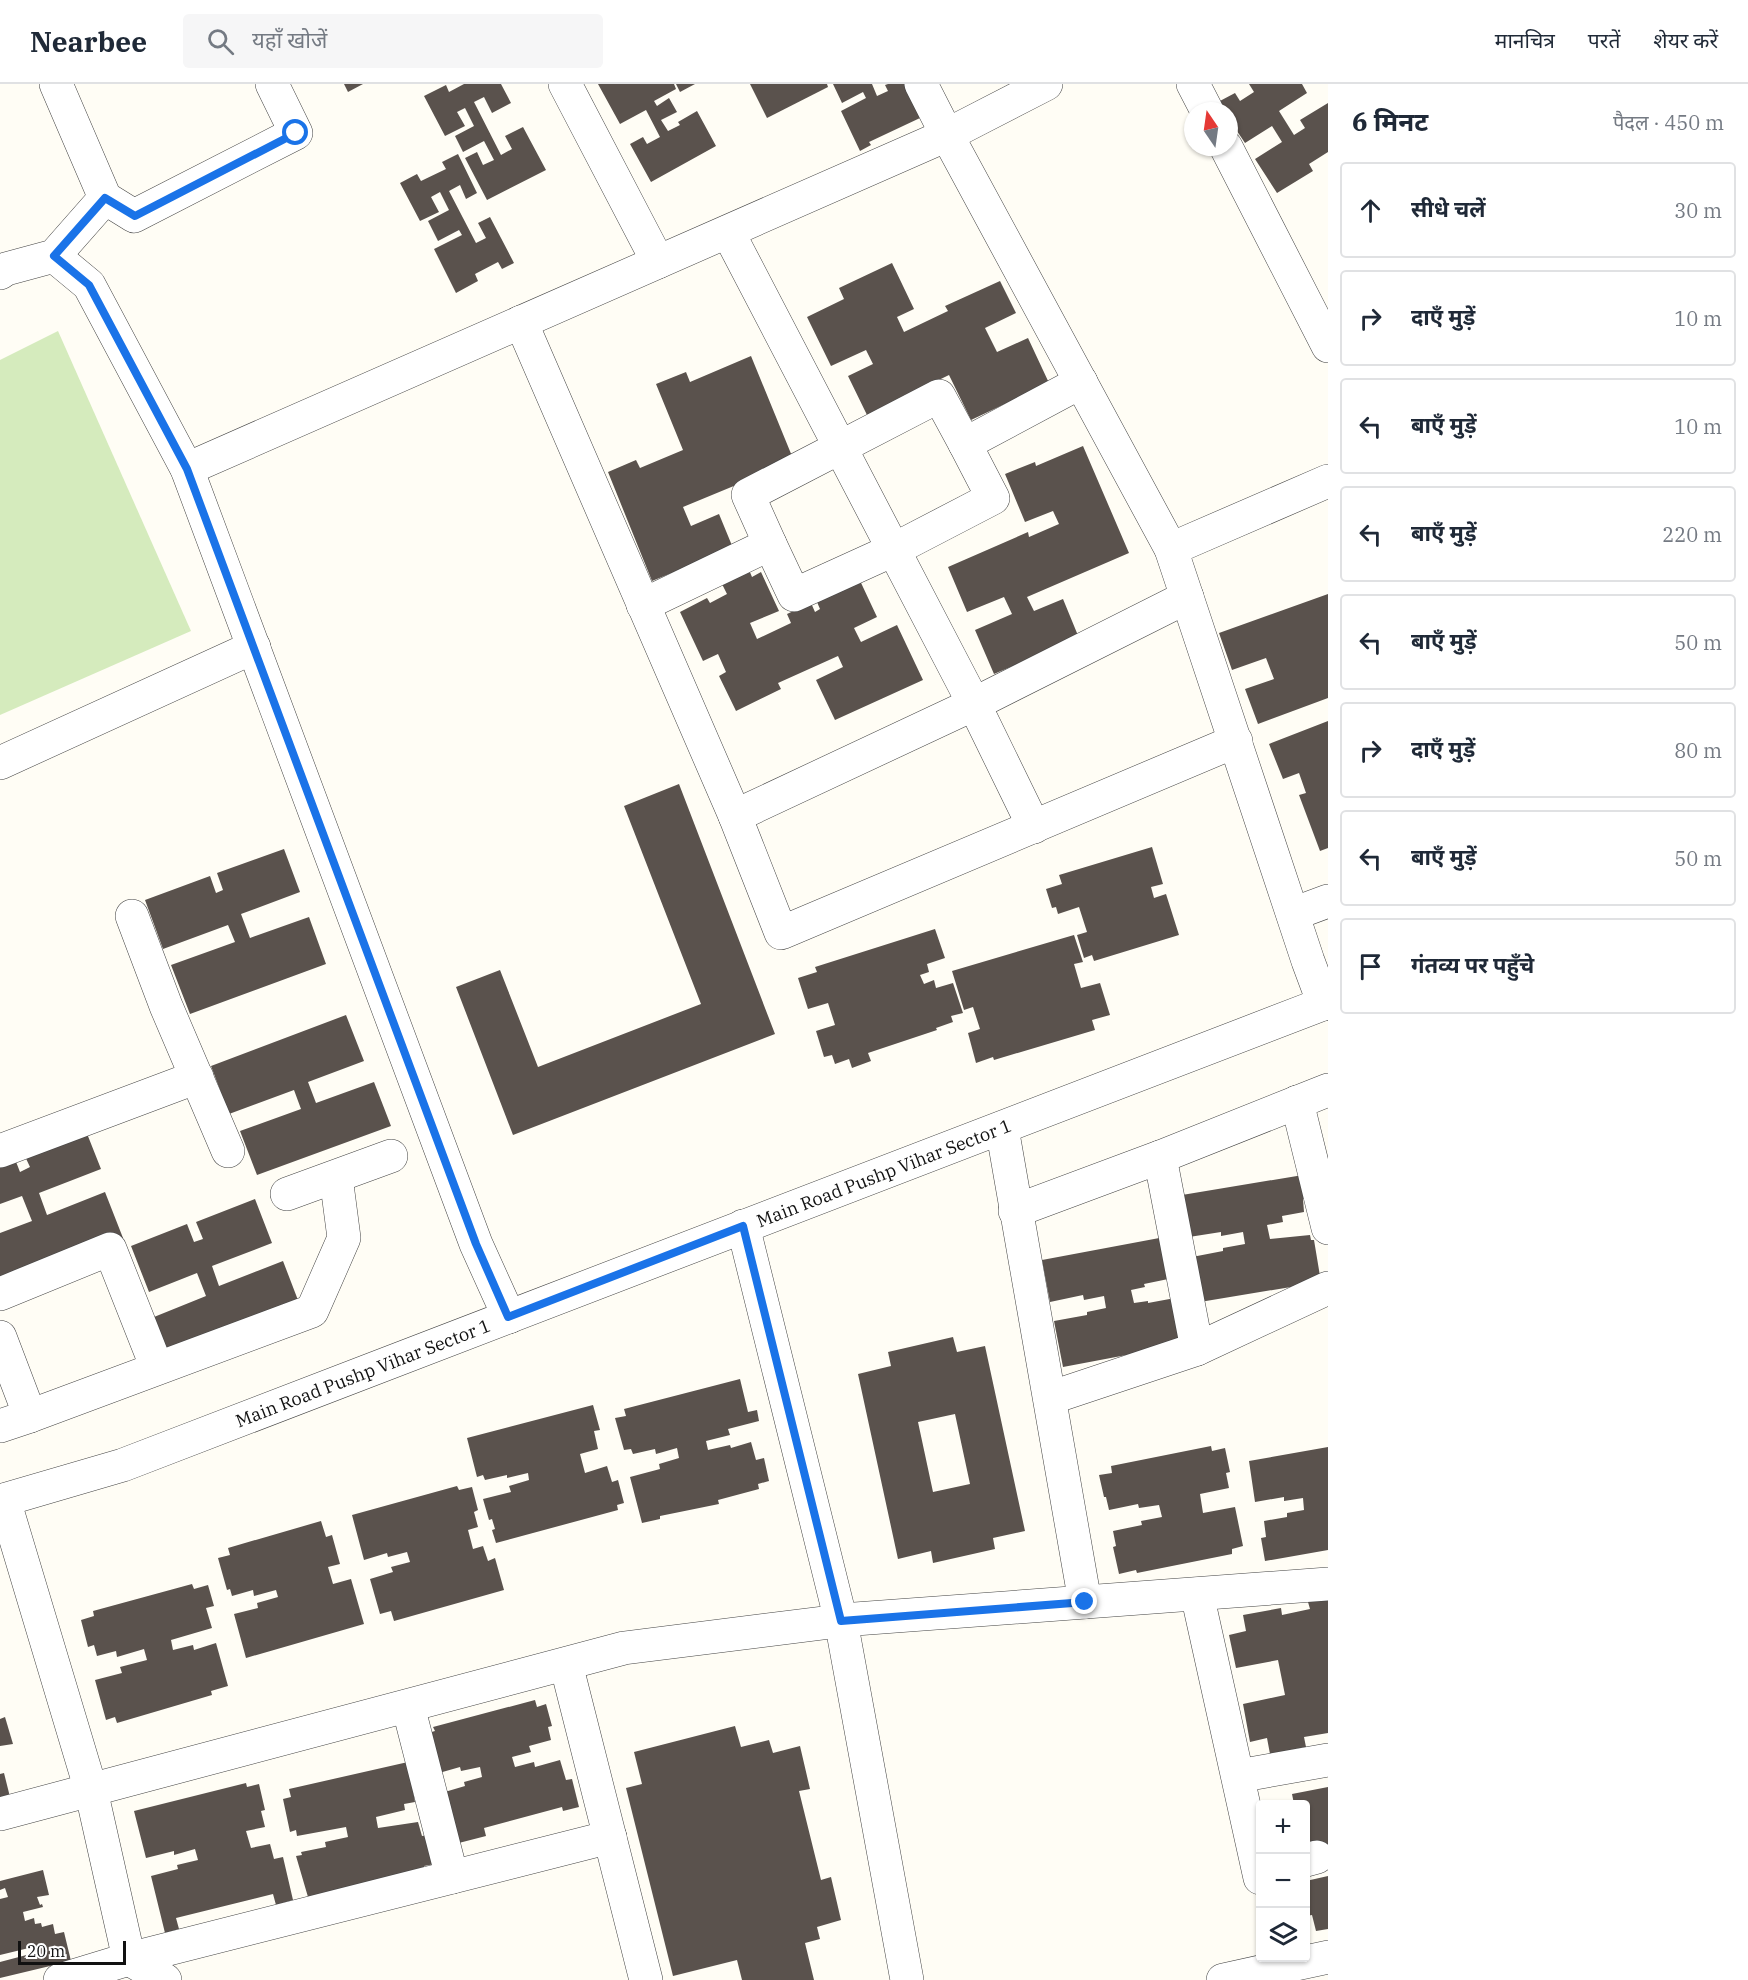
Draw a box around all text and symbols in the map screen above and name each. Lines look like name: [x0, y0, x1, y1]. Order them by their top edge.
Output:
search box: [183, 14, 603, 68]
text: Nearbee: [30, 23, 147, 60]
icon: search: [204, 25, 237, 58]
text: यहाँ खोजें: [252, 25, 327, 54]
text: मानचित्र: [1495, 26, 1555, 54]
text: परतें: [1588, 26, 1620, 54]
text: शेयर करें: [1653, 26, 1718, 54]
north arrow: [1184, 102, 1238, 156]
text: 6 मिनट: [1352, 104, 1428, 138]
text: पैदल · 450 m: [1613, 109, 1724, 136]
route start: [282, 119, 308, 145]
icon: ahead: [1354, 194, 1387, 227]
text: सीधे चलें: [1411, 194, 1485, 223]
text: 30 m: [1674, 197, 1722, 224]
icon: right: [1354, 302, 1387, 335]
text: दाएँ मुड़ें: [1411, 302, 1475, 331]
text: 10 m: [1674, 305, 1722, 332]
icon: left: [1354, 410, 1387, 443]
text: बाएँ मुड़ें: [1411, 410, 1476, 439]
text: 10 m: [1674, 413, 1722, 440]
icon: left: [1354, 518, 1387, 551]
text: बाएँ मुड़ें: [1411, 518, 1476, 547]
text: 220 m: [1662, 521, 1722, 548]
icon: left: [1354, 626, 1387, 659]
text: बाएँ मुड़ें: [1411, 626, 1476, 655]
text: 50 m: [1674, 629, 1722, 656]
icon: right: [1354, 734, 1387, 767]
text: दाएँ मुड़ें: [1411, 734, 1475, 763]
text: 80 m: [1674, 737, 1722, 764]
icon: left: [1354, 842, 1387, 875]
text: बाएँ मुड़ें: [1411, 842, 1476, 871]
text: 50 m: [1674, 845, 1722, 872]
icon: arrive: [1354, 950, 1387, 983]
text: गंतव्य पर पहुँचे: [1411, 950, 1534, 979]
street label: Main Road Pushp Vihar Sector 1: [753, 1114, 1015, 1232]
street label: Main Road Pushp Vihar Sector 1: [232, 1314, 494, 1432]
route end: [1071, 1588, 1097, 1614]
map controls: [1256, 1800, 1310, 1962]
button: +: [1256, 1800, 1310, 1854]
button: −: [1256, 1854, 1310, 1908]
button: layers: [1256, 1908, 1310, 1962]
scale bar: [18, 1938, 126, 1966]
text: 20 m: [27, 1941, 65, 1961]

